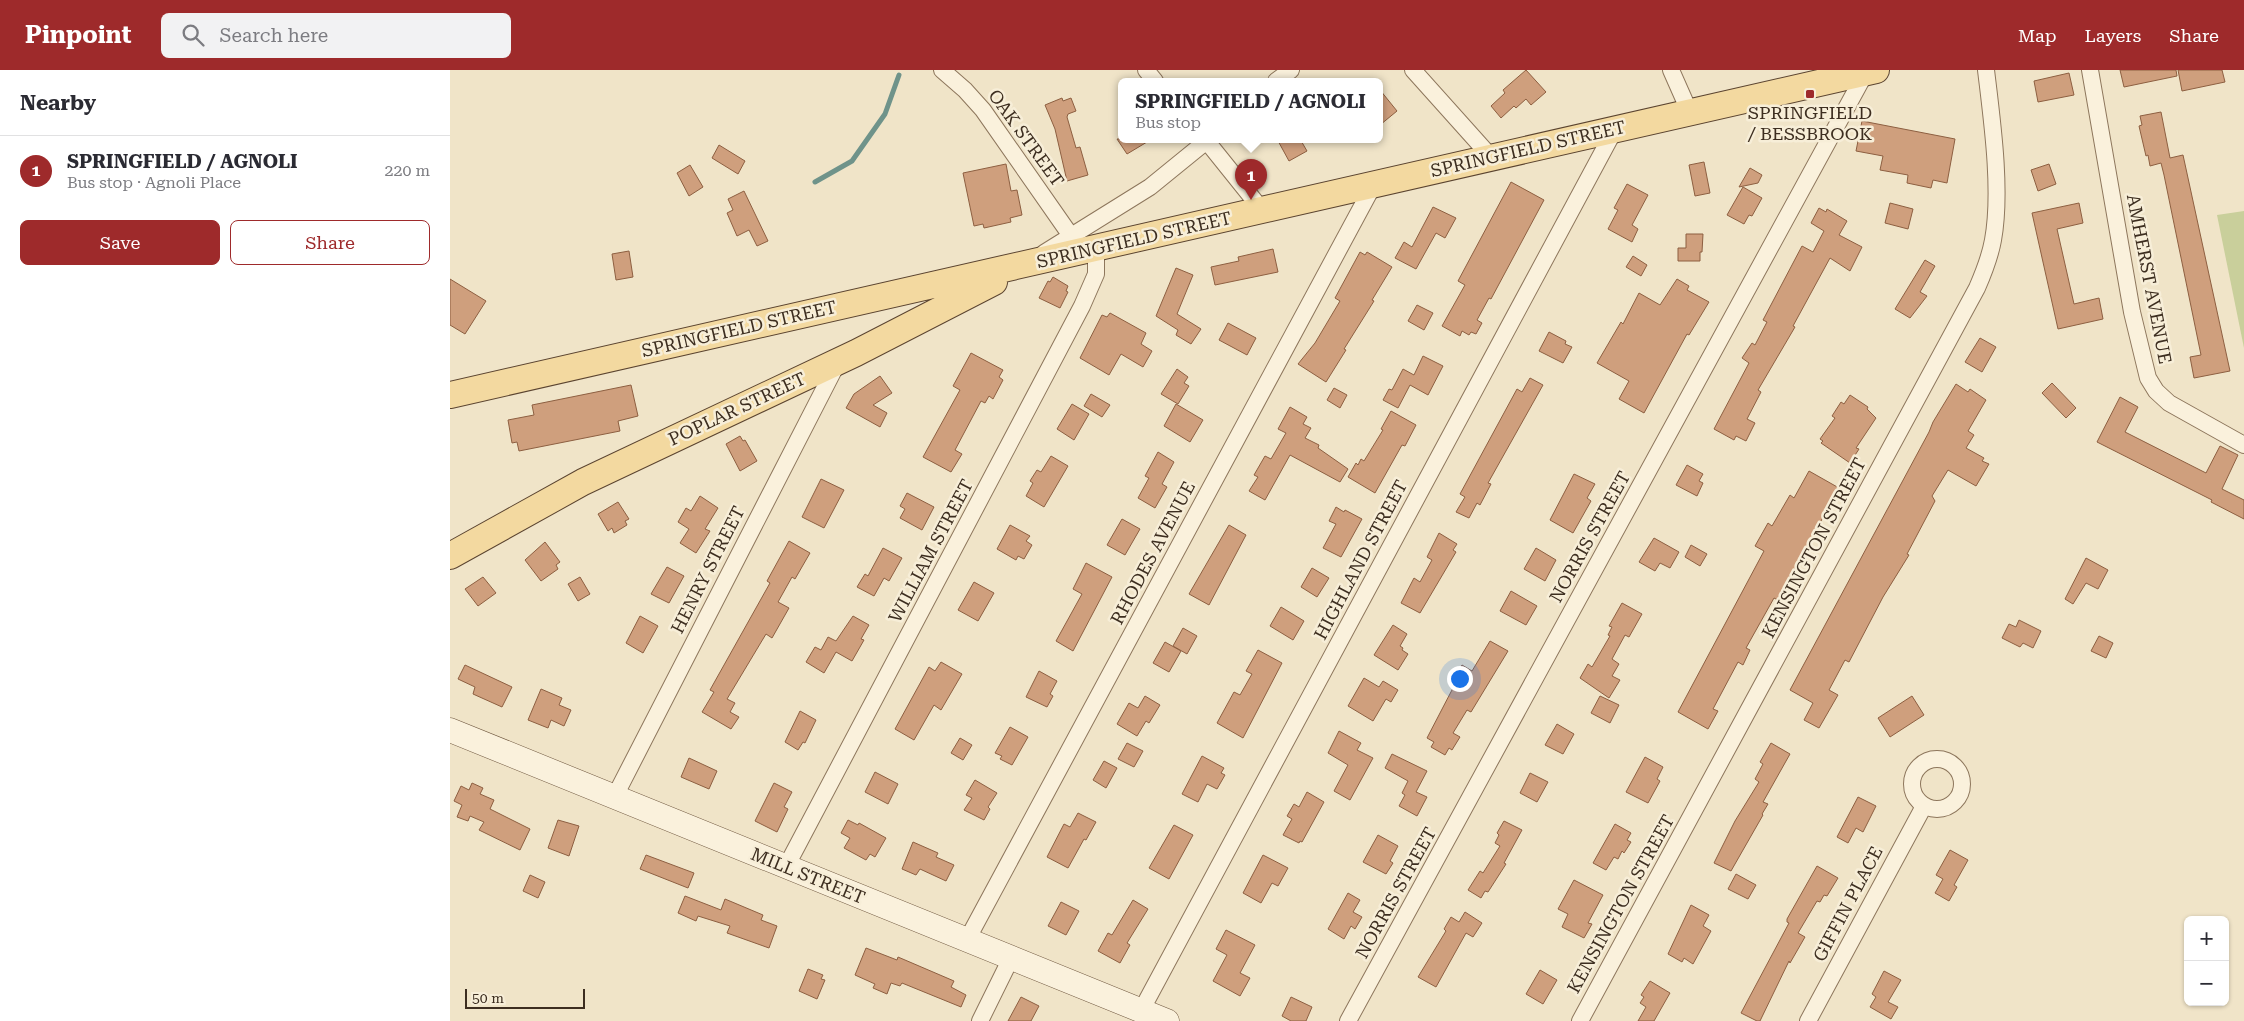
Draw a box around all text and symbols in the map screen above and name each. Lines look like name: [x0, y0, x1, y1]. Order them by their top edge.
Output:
search box: [161, 13, 511, 58]
text: Pinpoint: [25, 21, 131, 49]
icon: search: [179, 21, 207, 49]
text: Search here: [219, 24, 328, 47]
text: Map: [2018, 25, 2057, 46]
text: Layers: [2085, 25, 2141, 46]
text: Share: [2169, 25, 2219, 46]
popup: [1118, 78, 1383, 143]
street label: OAK STREET: [984, 85, 1069, 190]
marker: SPRINGFIELD / BESSBROOK: [1804, 88, 1816, 100]
text: SPRINGFIELD / AGNOLI: [1135, 90, 1366, 113]
text: Nearby: [20, 91, 96, 115]
place label: SPRINGFIELD / BESSBROOK: [1747, 102, 1872, 144]
text: Bus stop: [1135, 113, 1201, 132]
street label: SPRINGFIELD STREET: [1428, 116, 1627, 181]
text: SPRINGFIELD / AGNOLI: [67, 150, 298, 173]
pin: 1: [1235, 159, 1267, 200]
text: 1: [32, 161, 40, 180]
text: 220 m: [384, 161, 430, 180]
text: Bus stop · Agnoli Place: [67, 173, 241, 192]
street label: AMHERST AVENUE: [2123, 192, 2176, 366]
street label: SPRINGFIELD STREET: [1034, 207, 1233, 272]
button: Save: [20, 220, 220, 265]
button: Share: [230, 220, 430, 265]
street label: SPRINGFIELD STREET: [639, 296, 838, 361]
street label: POPLAR STREET: [665, 368, 809, 450]
street label: KENSINGTON STREET: [1757, 454, 1870, 641]
street label: NORRIS STREET: [1545, 468, 1634, 606]
street label: WILLIAM STREET: [884, 476, 977, 626]
street label: HIGHLAND STREET: [1310, 476, 1412, 643]
street label: RHODES AVENUE: [1106, 478, 1199, 628]
street label: HENRY STREET: [666, 503, 749, 637]
your location: [1447, 666, 1473, 692]
street label: KENSINGTON STREET: [1563, 811, 1678, 997]
street label: NORRIS STREET: [1351, 824, 1440, 962]
street label: MILL STREET: [748, 843, 868, 908]
street label: GIFFIN PLACE: [1808, 843, 1887, 965]
map controls: [2184, 916, 2229, 1006]
button: +: [2184, 916, 2229, 961]
button: −: [2184, 961, 2229, 1006]
scale bar: [465, 986, 585, 1009]
text: 50 m: [472, 990, 504, 1006]

